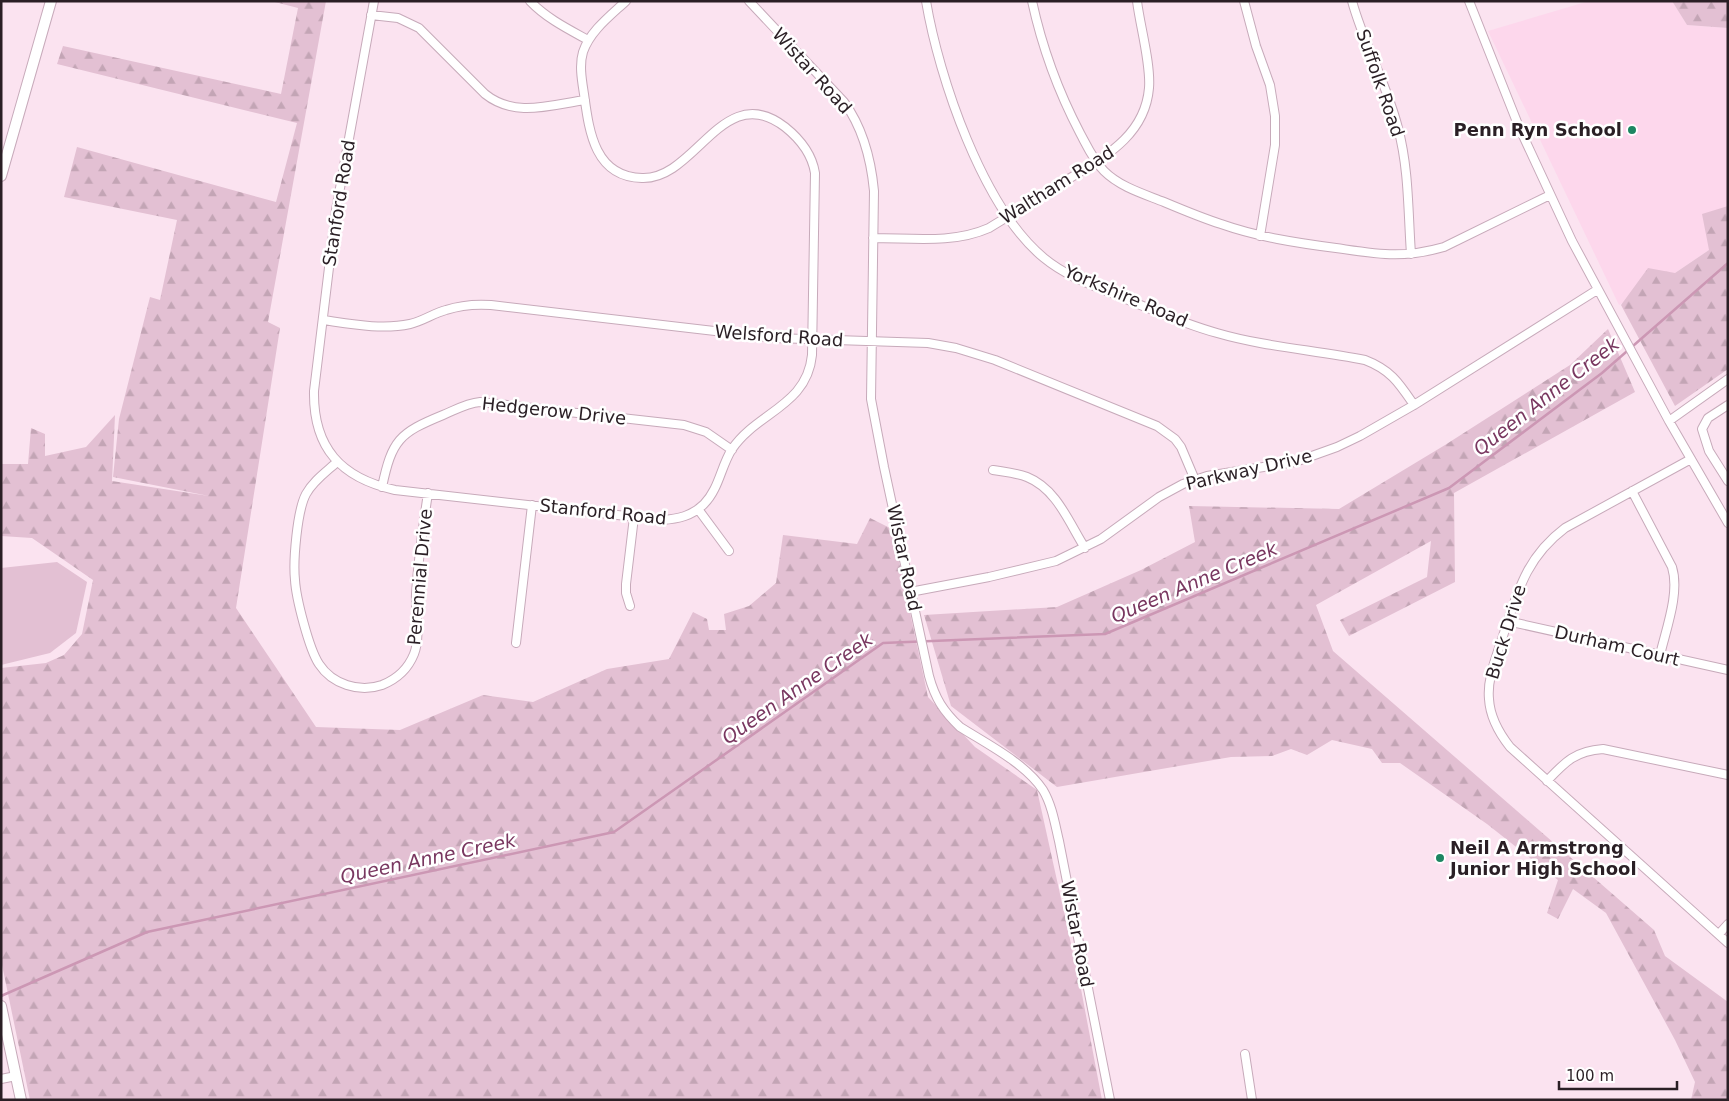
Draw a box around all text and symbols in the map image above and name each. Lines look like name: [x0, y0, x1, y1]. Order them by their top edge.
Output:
street label: Wistar Road: [768, 23, 856, 118]
street label: Suffolk Road: [1352, 26, 1409, 139]
place label: Penn Ryn School: [1453, 119, 1622, 140]
marker: Penn Ryn School: [1626, 124, 1638, 136]
street label: Stanford Road: [318, 138, 359, 268]
street label: Waltham Road: [996, 141, 1118, 228]
street label: Yorkshire Road: [1060, 260, 1191, 331]
street label: Welsford Road: [714, 321, 844, 350]
water label: Queen Anne Creek: [1469, 332, 1624, 460]
street label: Hedgerow Drive: [481, 392, 627, 429]
street label: Parkway Drive: [1184, 445, 1314, 494]
street label: Stanford Road: [538, 494, 668, 529]
street label: Wistar Road: [883, 503, 926, 613]
street label: Perennial Drive: [403, 508, 436, 646]
water label: Queen Anne Creek: [1107, 537, 1281, 627]
street label: Buck Drive: [1481, 582, 1530, 682]
street label: Durham Court: [1553, 621, 1682, 670]
water label: Queen Anne Creek: [717, 627, 877, 748]
water label: Queen Anne Creek: [338, 828, 519, 887]
place label: Neil A Armstrong Junior High School: [1448, 837, 1637, 879]
marker: Neil A Armstrong Junior High School: [1434, 852, 1446, 864]
street label: Wistar Road: [1057, 879, 1098, 989]
scale bar: [1559, 1058, 1676, 1090]
text: 100 m: [1566, 1067, 1614, 1085]

